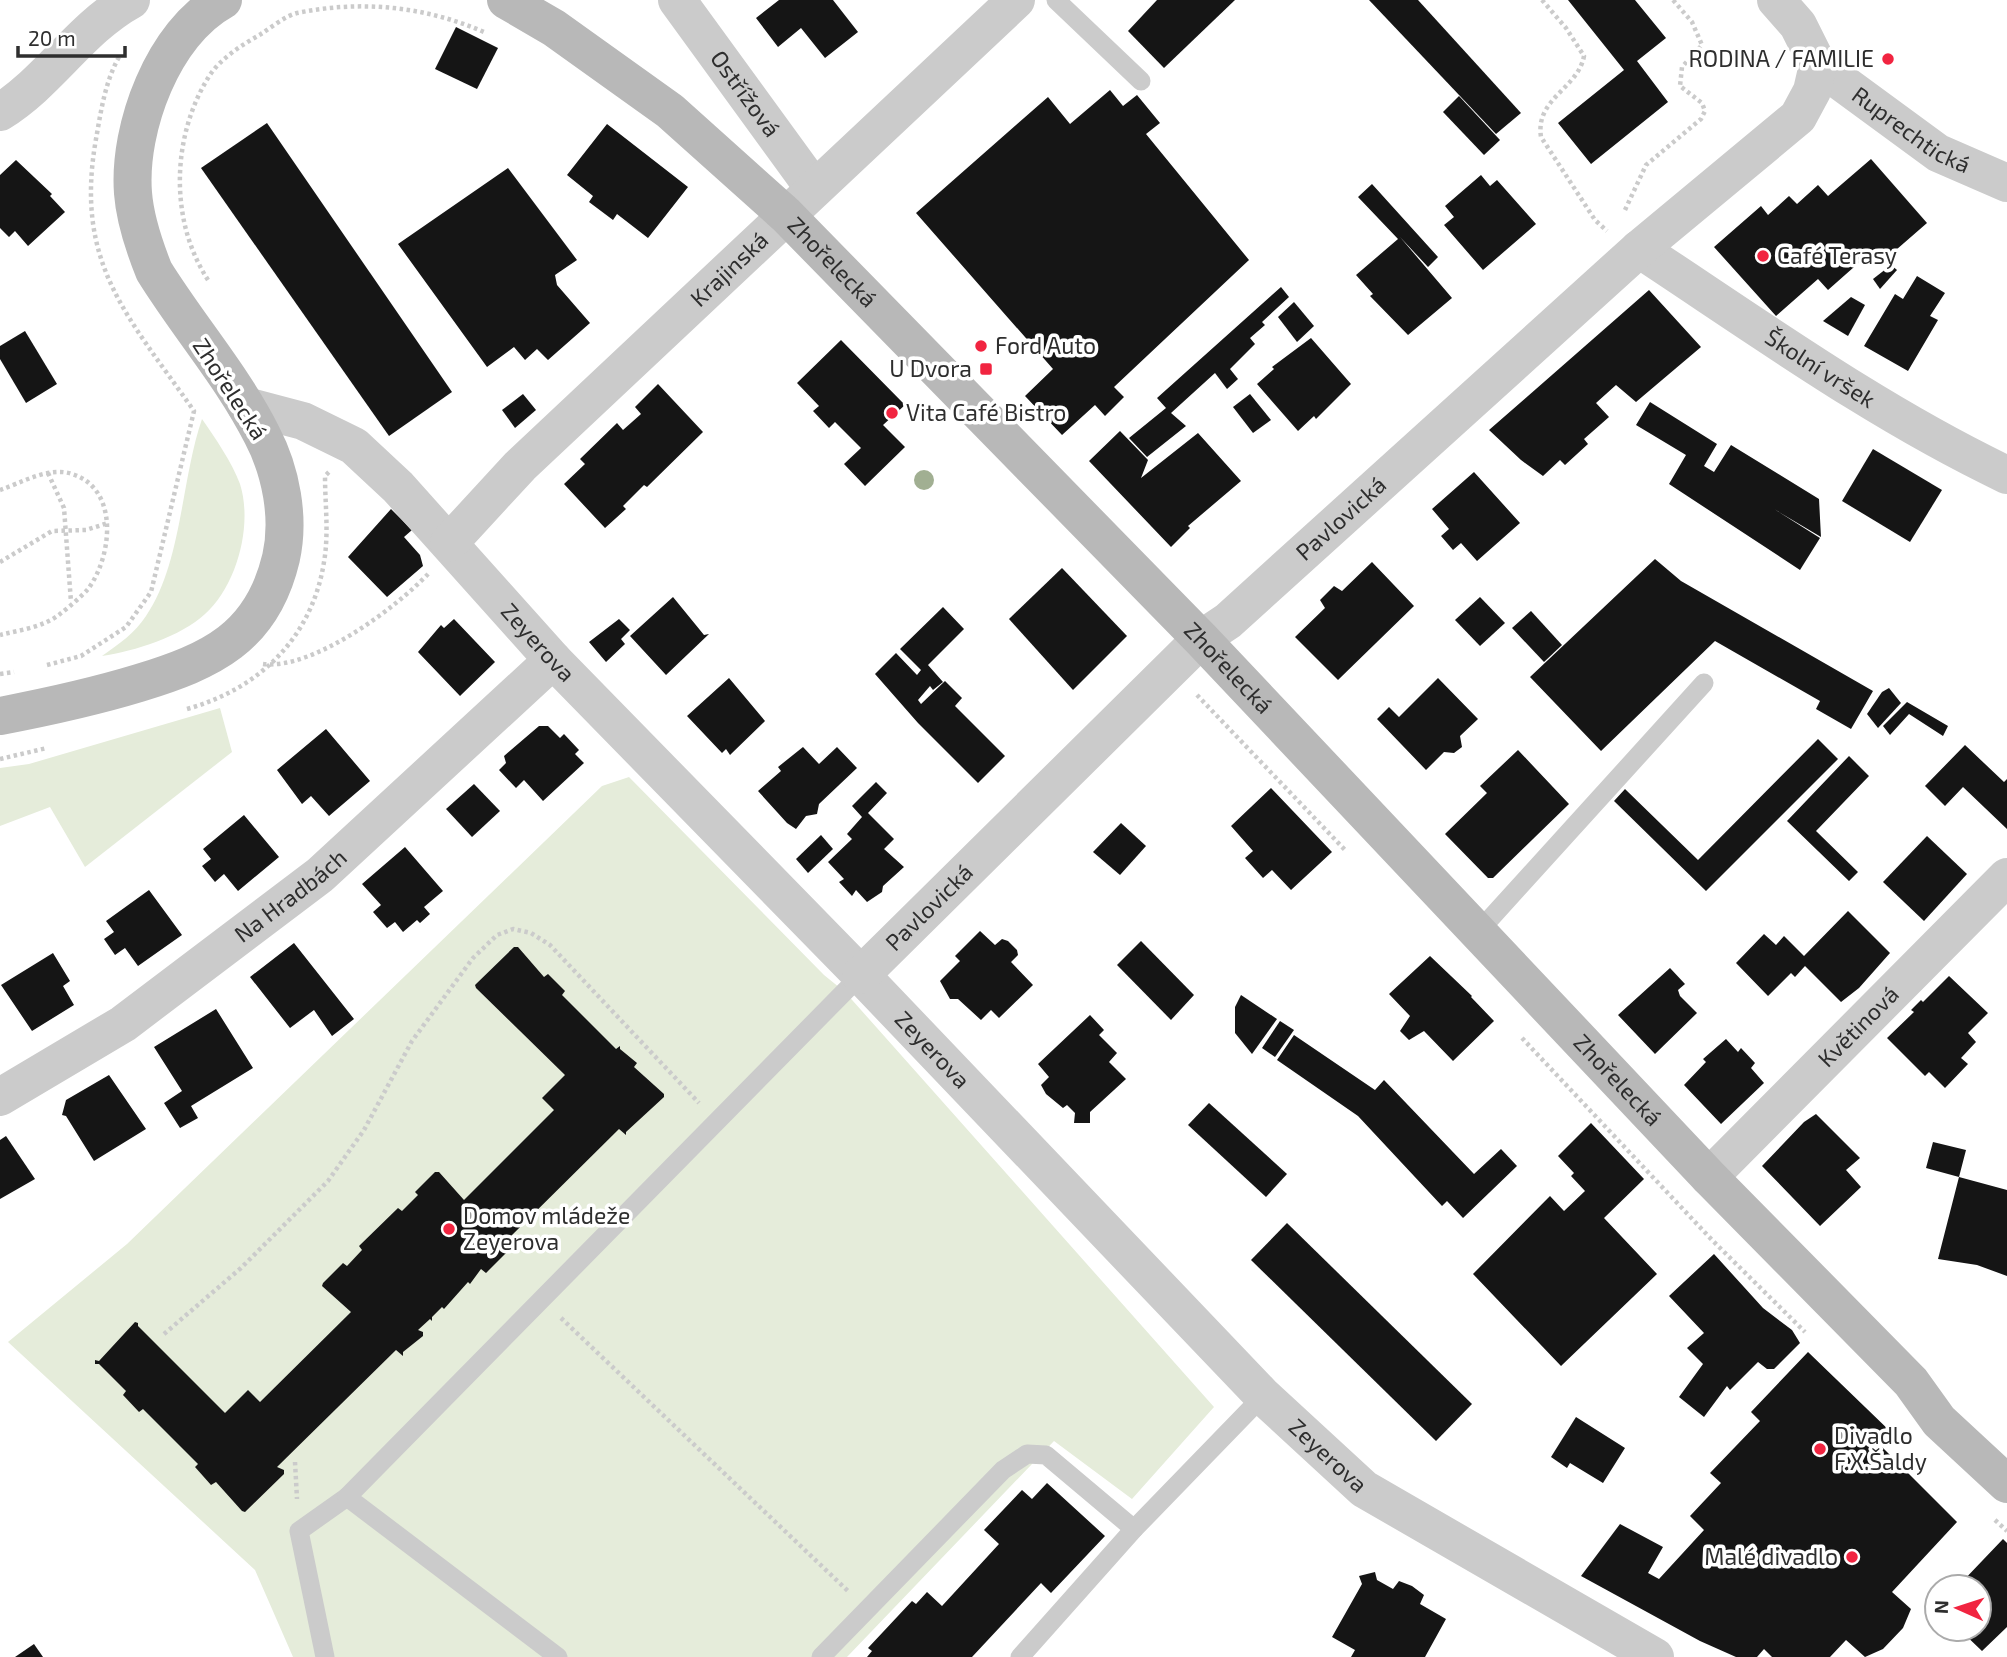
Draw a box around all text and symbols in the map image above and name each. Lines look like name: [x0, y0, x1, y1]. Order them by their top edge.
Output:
scale bar: [18, 14, 124, 58]
text: 20 m: [28, 25, 76, 50]
street label: Ostřížová: [705, 44, 787, 142]
place label: RODINA / FAMILIE: [1689, 44, 1874, 72]
marker: RODINA / FAMILIE: [1880, 51, 1896, 67]
street label: Ruprechtická: [1847, 80, 1975, 178]
street label: Zhořelecká: [782, 210, 883, 313]
street label: Krajinská: [684, 225, 773, 312]
place label: Café Terasy: [1777, 241, 1897, 269]
marker: Café Terasy: [1755, 248, 1771, 264]
street label: Školní vršek: [1760, 322, 1881, 413]
place label: Ford Auto: [995, 331, 1096, 359]
street label: Zhořelecká: [188, 332, 274, 445]
marker: Ford Auto: [973, 338, 989, 354]
place label: U Dvora: [889, 354, 972, 382]
marker: U Dvora: [978, 361, 994, 377]
place label: Vita Café Bistro: [906, 398, 1066, 426]
marker: Vita Café Bistro: [884, 405, 900, 421]
street label: Pavlovická: [1290, 470, 1391, 566]
street label: Zeyerova: [496, 597, 581, 687]
street label: Zhořelecká: [1179, 616, 1279, 719]
street label: Na Hradbách: [228, 843, 352, 948]
street label: Pavlovická: [879, 858, 978, 956]
street label: Květinová: [1812, 980, 1904, 1072]
street label: Zeyerova: [890, 1005, 976, 1094]
street label: Zhořelecká: [1568, 1028, 1668, 1131]
place label: Domov mládeže Zeyerova: [463, 1201, 630, 1255]
marker: Domov mládeže Zeyerova: [441, 1221, 457, 1237]
street label: Zeyerova: [1284, 1412, 1373, 1498]
place label: Divadlo F.X.Šaldy: [1834, 1421, 1927, 1475]
marker: Divadlo F.X.Šaldy: [1812, 1441, 1828, 1457]
place label: Malé divadlo: [1704, 1542, 1838, 1570]
marker: Malé divadlo: [1844, 1549, 1860, 1565]
north arrow: [1923, 1573, 1993, 1643]
text: N: [1929, 1600, 1952, 1615]

